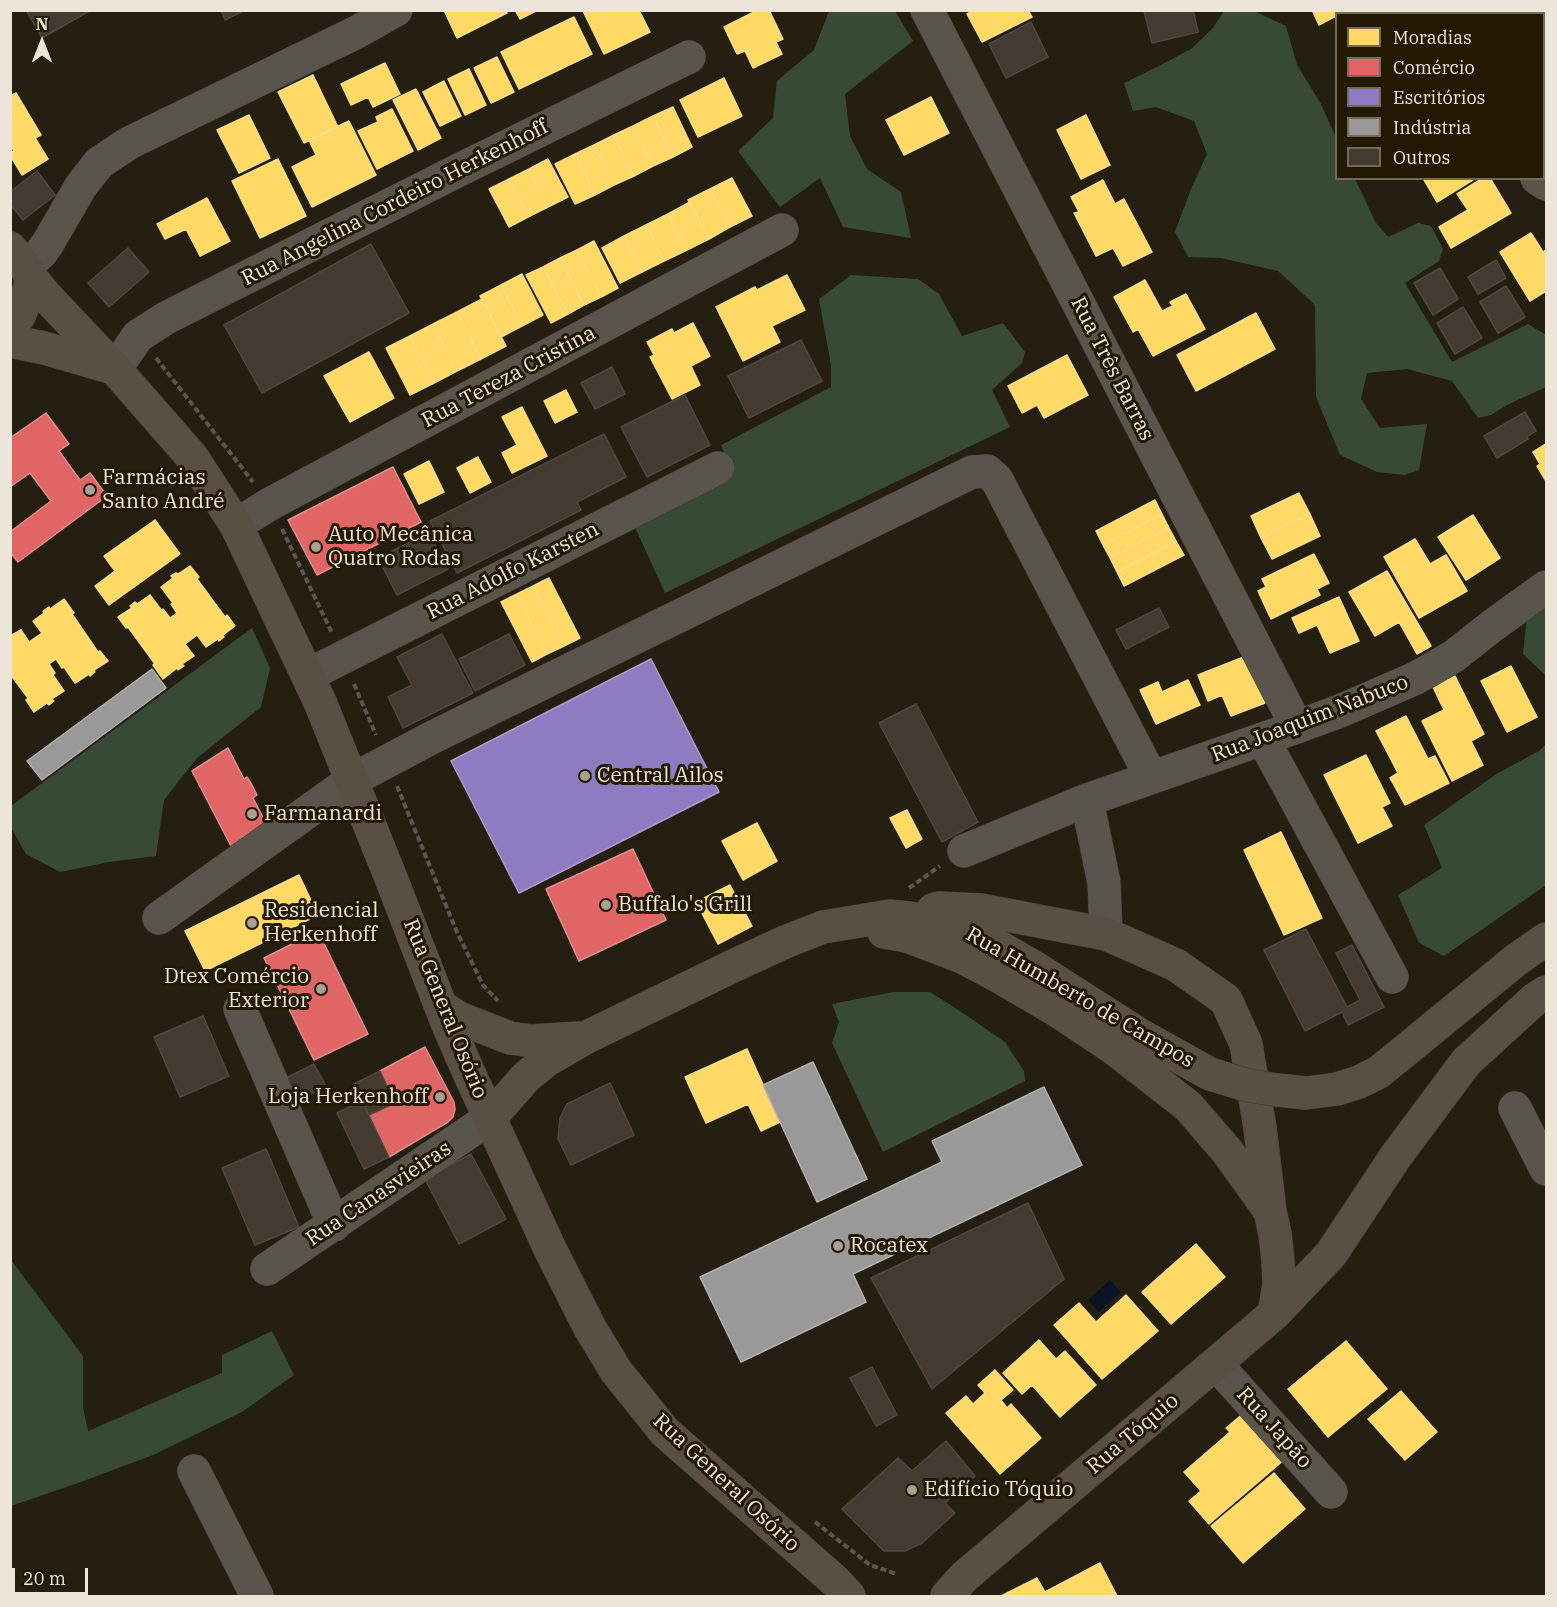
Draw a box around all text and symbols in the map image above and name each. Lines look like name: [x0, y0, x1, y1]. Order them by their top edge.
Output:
north arrow: [12, 12, 72, 72]
legend: [1335, 12, 1545, 180]
text: N: [36, 14, 48, 34]
text: Moradias: [1393, 26, 1472, 49]
text: Comércio: [1393, 56, 1475, 79]
text: Escritórios: [1393, 86, 1485, 109]
street label: Rua Angelina Cordeiro Herkenhoff: [238, 114, 552, 292]
text: Indústria: [1393, 116, 1471, 139]
text: Outros: [1393, 146, 1450, 169]
street label: Rua Três Barras: [1065, 293, 1159, 445]
street label: Rua Tereza Cristina: [418, 321, 600, 433]
place label: Farmácias Santo André: [102, 465, 225, 515]
marker: Farmácias Santo André: [83, 483, 97, 497]
street label: Rua Adolfo Karsten: [423, 517, 603, 625]
place label: Auto Mecânica Quatro Rodas: [328, 522, 473, 572]
marker: Auto Mecânica Quatro Rodas: [309, 540, 323, 554]
street label: Rua Joaquim Nabuco: [1208, 670, 1412, 768]
place label: Central Ailos: [597, 763, 724, 789]
marker: Central Ailos: [578, 769, 592, 783]
place label: Farmanardi: [264, 801, 382, 827]
marker: Farmanardi: [245, 807, 259, 821]
place label: Buffalo's Grill: [618, 892, 752, 918]
place label: Residencial Herkenhoff: [264, 898, 379, 948]
marker: Buffalo's Grill: [599, 898, 613, 912]
marker: Residencial Herkenhoff: [245, 916, 259, 930]
street label: Rua General Osório: [397, 916, 493, 1102]
street label: Rua Humberto de Campos: [961, 922, 1199, 1074]
place label: Dtex Comércio Exterior: [164, 964, 309, 1014]
marker: Dtex Comércio Exterior: [314, 982, 328, 996]
place label: Loja Herkenhoff: [268, 1084, 428, 1110]
marker: Loja Herkenhoff: [433, 1090, 447, 1104]
street label: Rua Canasvieiras: [302, 1136, 456, 1252]
place label: Rocatex: [850, 1233, 928, 1259]
marker: Rocatex: [831, 1239, 845, 1253]
street label: Rua Japão: [1231, 1382, 1317, 1474]
street label: Rua Tóquio: [1082, 1388, 1184, 1480]
street label: Rua General Osório: [647, 1409, 805, 1557]
place label: Edifício Tóquio: [924, 1477, 1073, 1503]
marker: Edifício Tóquio: [905, 1483, 919, 1497]
scale bar: [15, 1556, 92, 1594]
text: 20 m: [23, 1567, 66, 1590]

